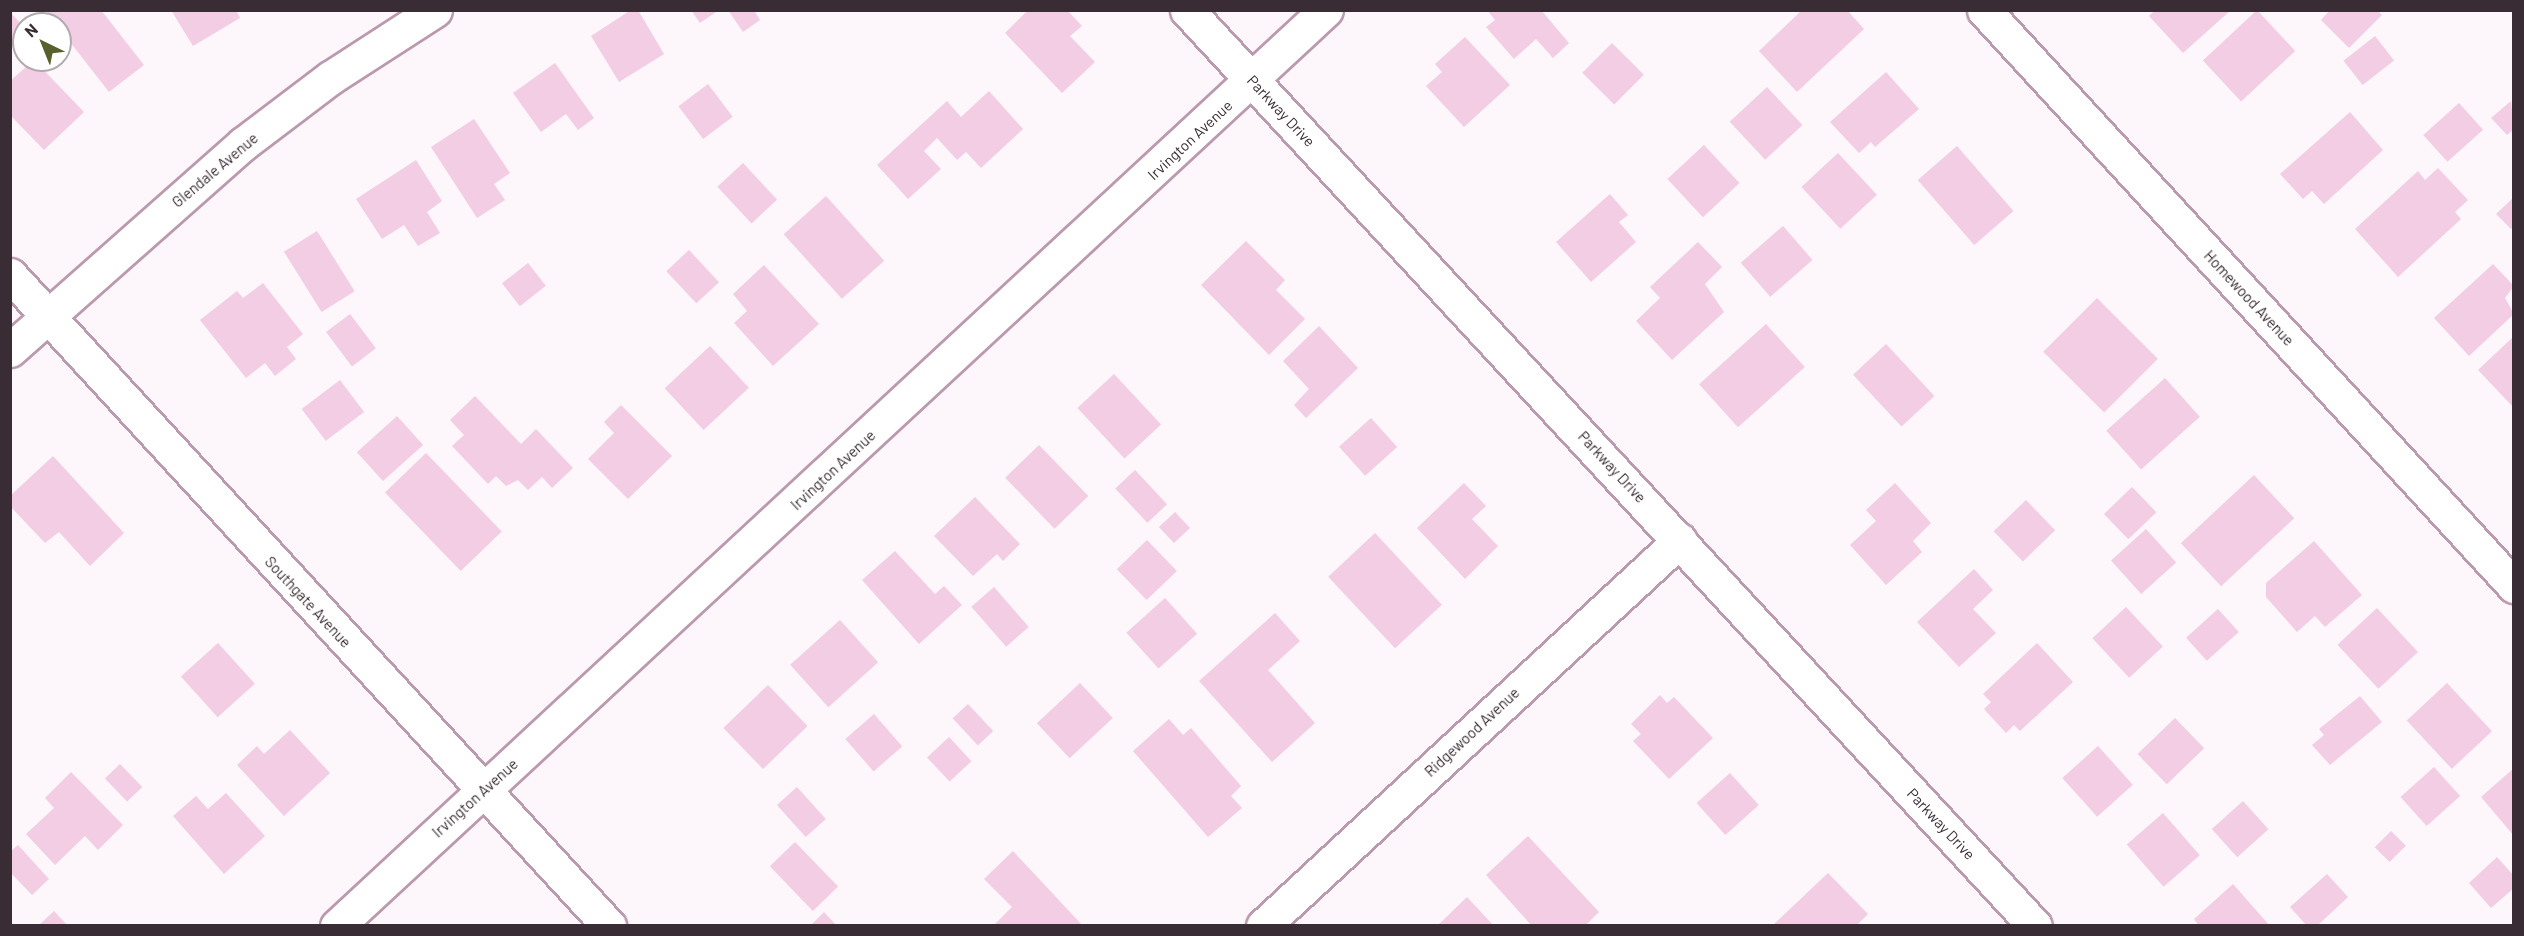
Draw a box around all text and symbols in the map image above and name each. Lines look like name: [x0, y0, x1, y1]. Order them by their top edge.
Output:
north arrow: [12, 12, 72, 72]
text: N: [20, 19, 41, 41]
street label: Parkway Drive: [1243, 72, 1319, 150]
street label: Irvington Avenue: [1144, 96, 1236, 184]
street label: Glendale Avenue: [168, 129, 262, 211]
street label: Homewood Avenue: [2200, 247, 2298, 349]
street label: Irvington Avenue: [787, 426, 879, 514]
street label: Parkway Drive: [1574, 428, 1650, 506]
street label: Southgate Avenue: [261, 553, 355, 651]
street label: Ridgewood Avenue: [1421, 684, 1523, 780]
street label: Irvington Avenue: [428, 755, 522, 841]
street label: Parkway Drive: [1903, 785, 1979, 863]

